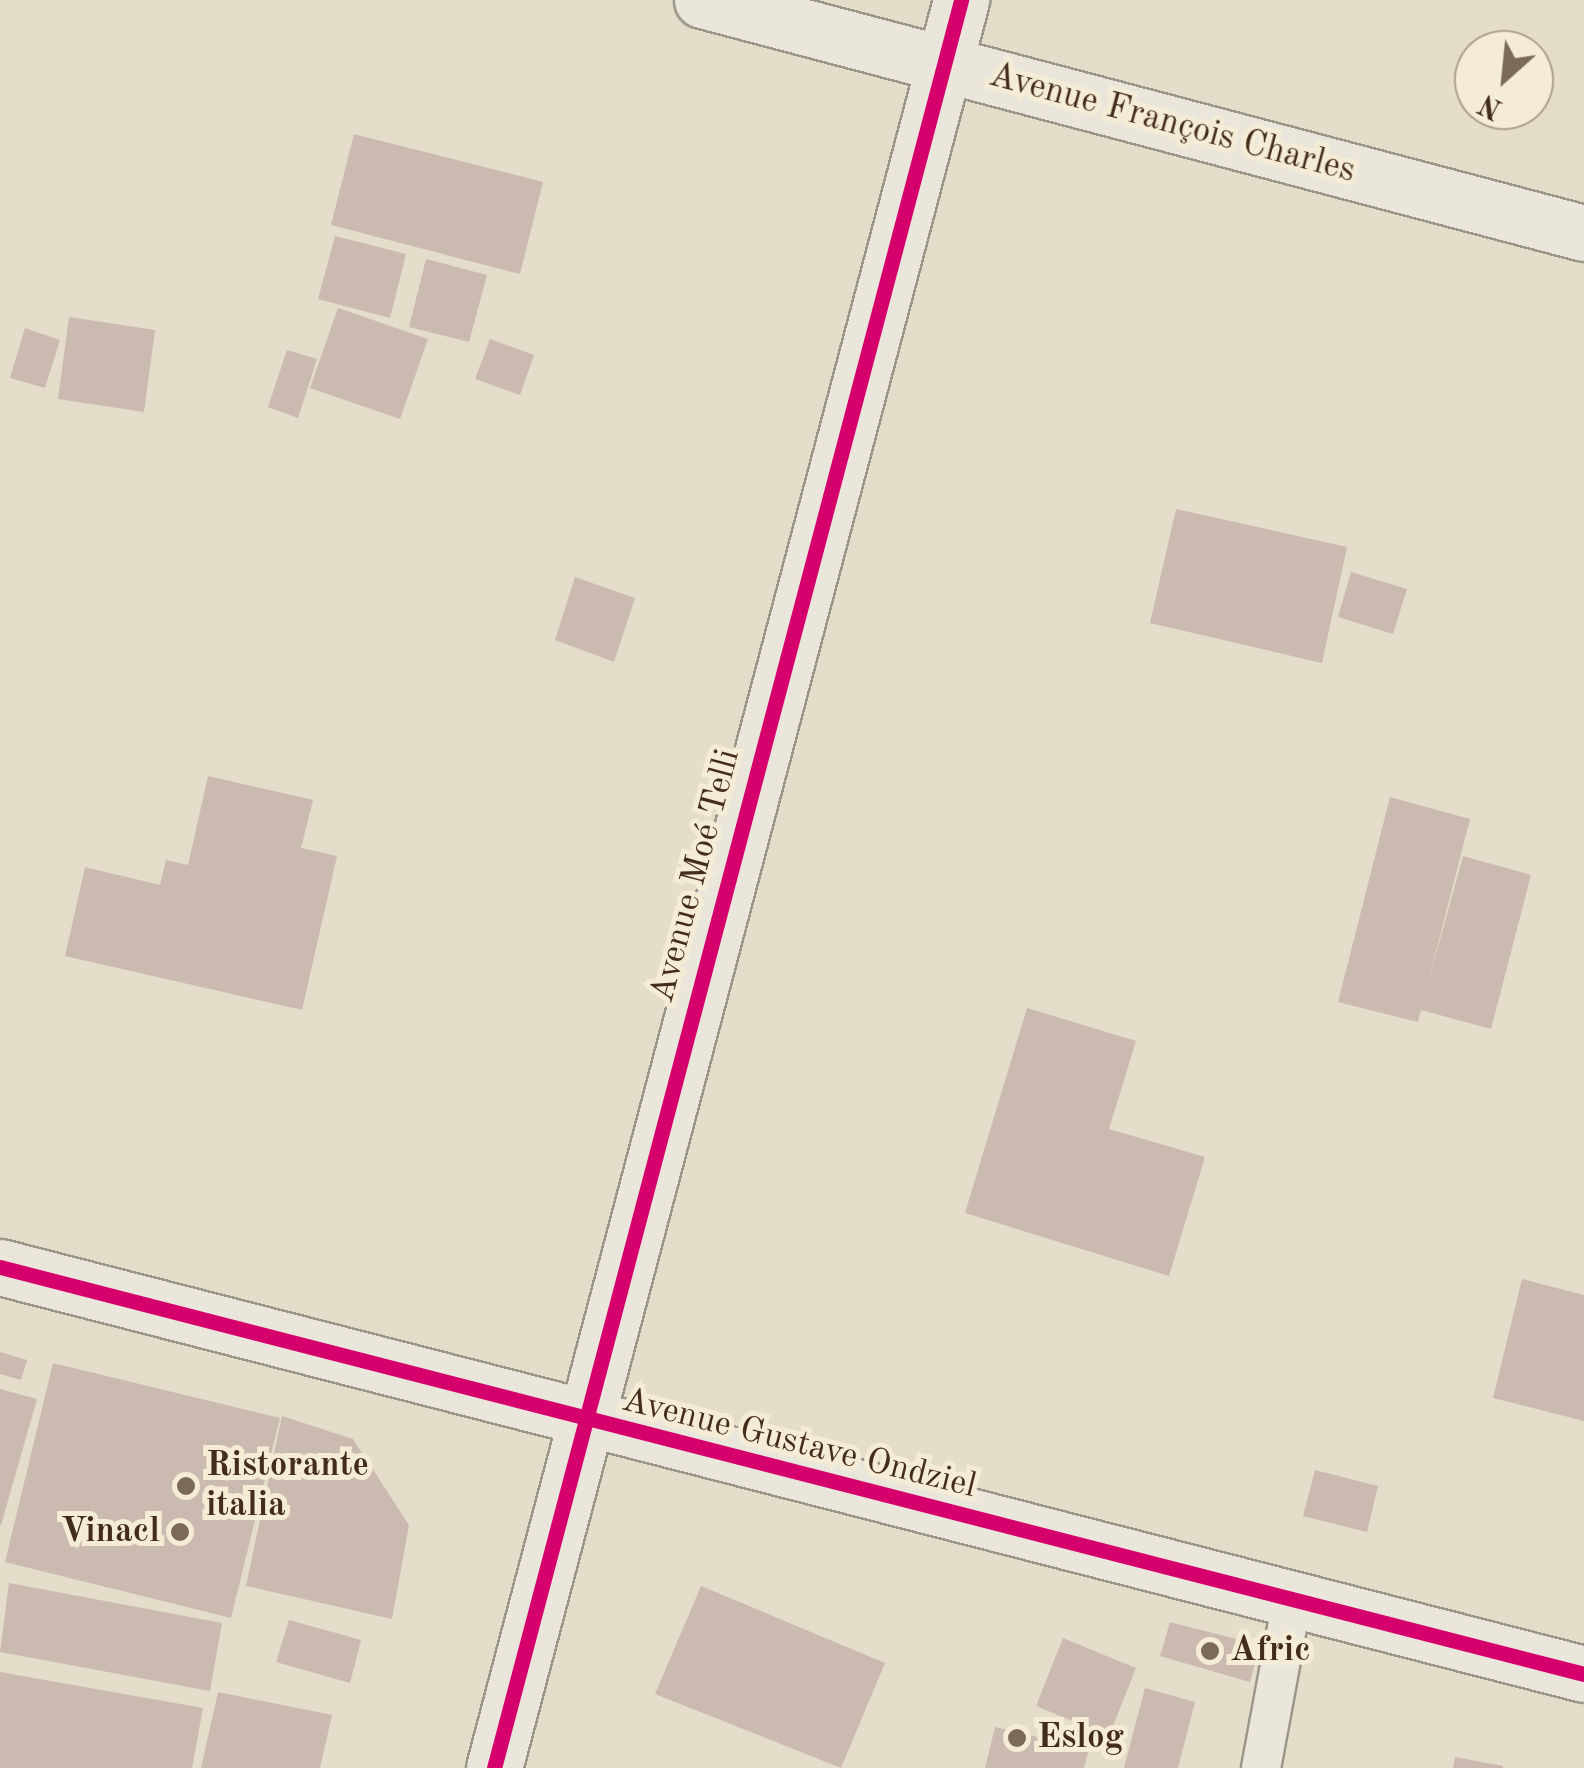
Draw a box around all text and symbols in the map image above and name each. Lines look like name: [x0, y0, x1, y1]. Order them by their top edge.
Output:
north arrow: [1454, 30, 1554, 130]
street label: Avenue François Charles: [984, 55, 1360, 193]
text: N: [1475, 88, 1507, 122]
street label: Avenue Moé Telli: [642, 745, 750, 1007]
street label: Avenue Gustave Ondziel: [618, 1380, 980, 1508]
place label: Ristorante italia: [206, 1445, 369, 1527]
marker: Ristorante italia: [175, 1475, 197, 1497]
place label: Vinacl: [60, 1511, 160, 1553]
marker: Vinacl: [169, 1521, 191, 1543]
place label: Afric: [1230, 1630, 1311, 1672]
marker: Afric: [1199, 1640, 1221, 1662]
place label: Eslog: [1037, 1717, 1124, 1759]
marker: Eslog: [1006, 1727, 1028, 1749]

